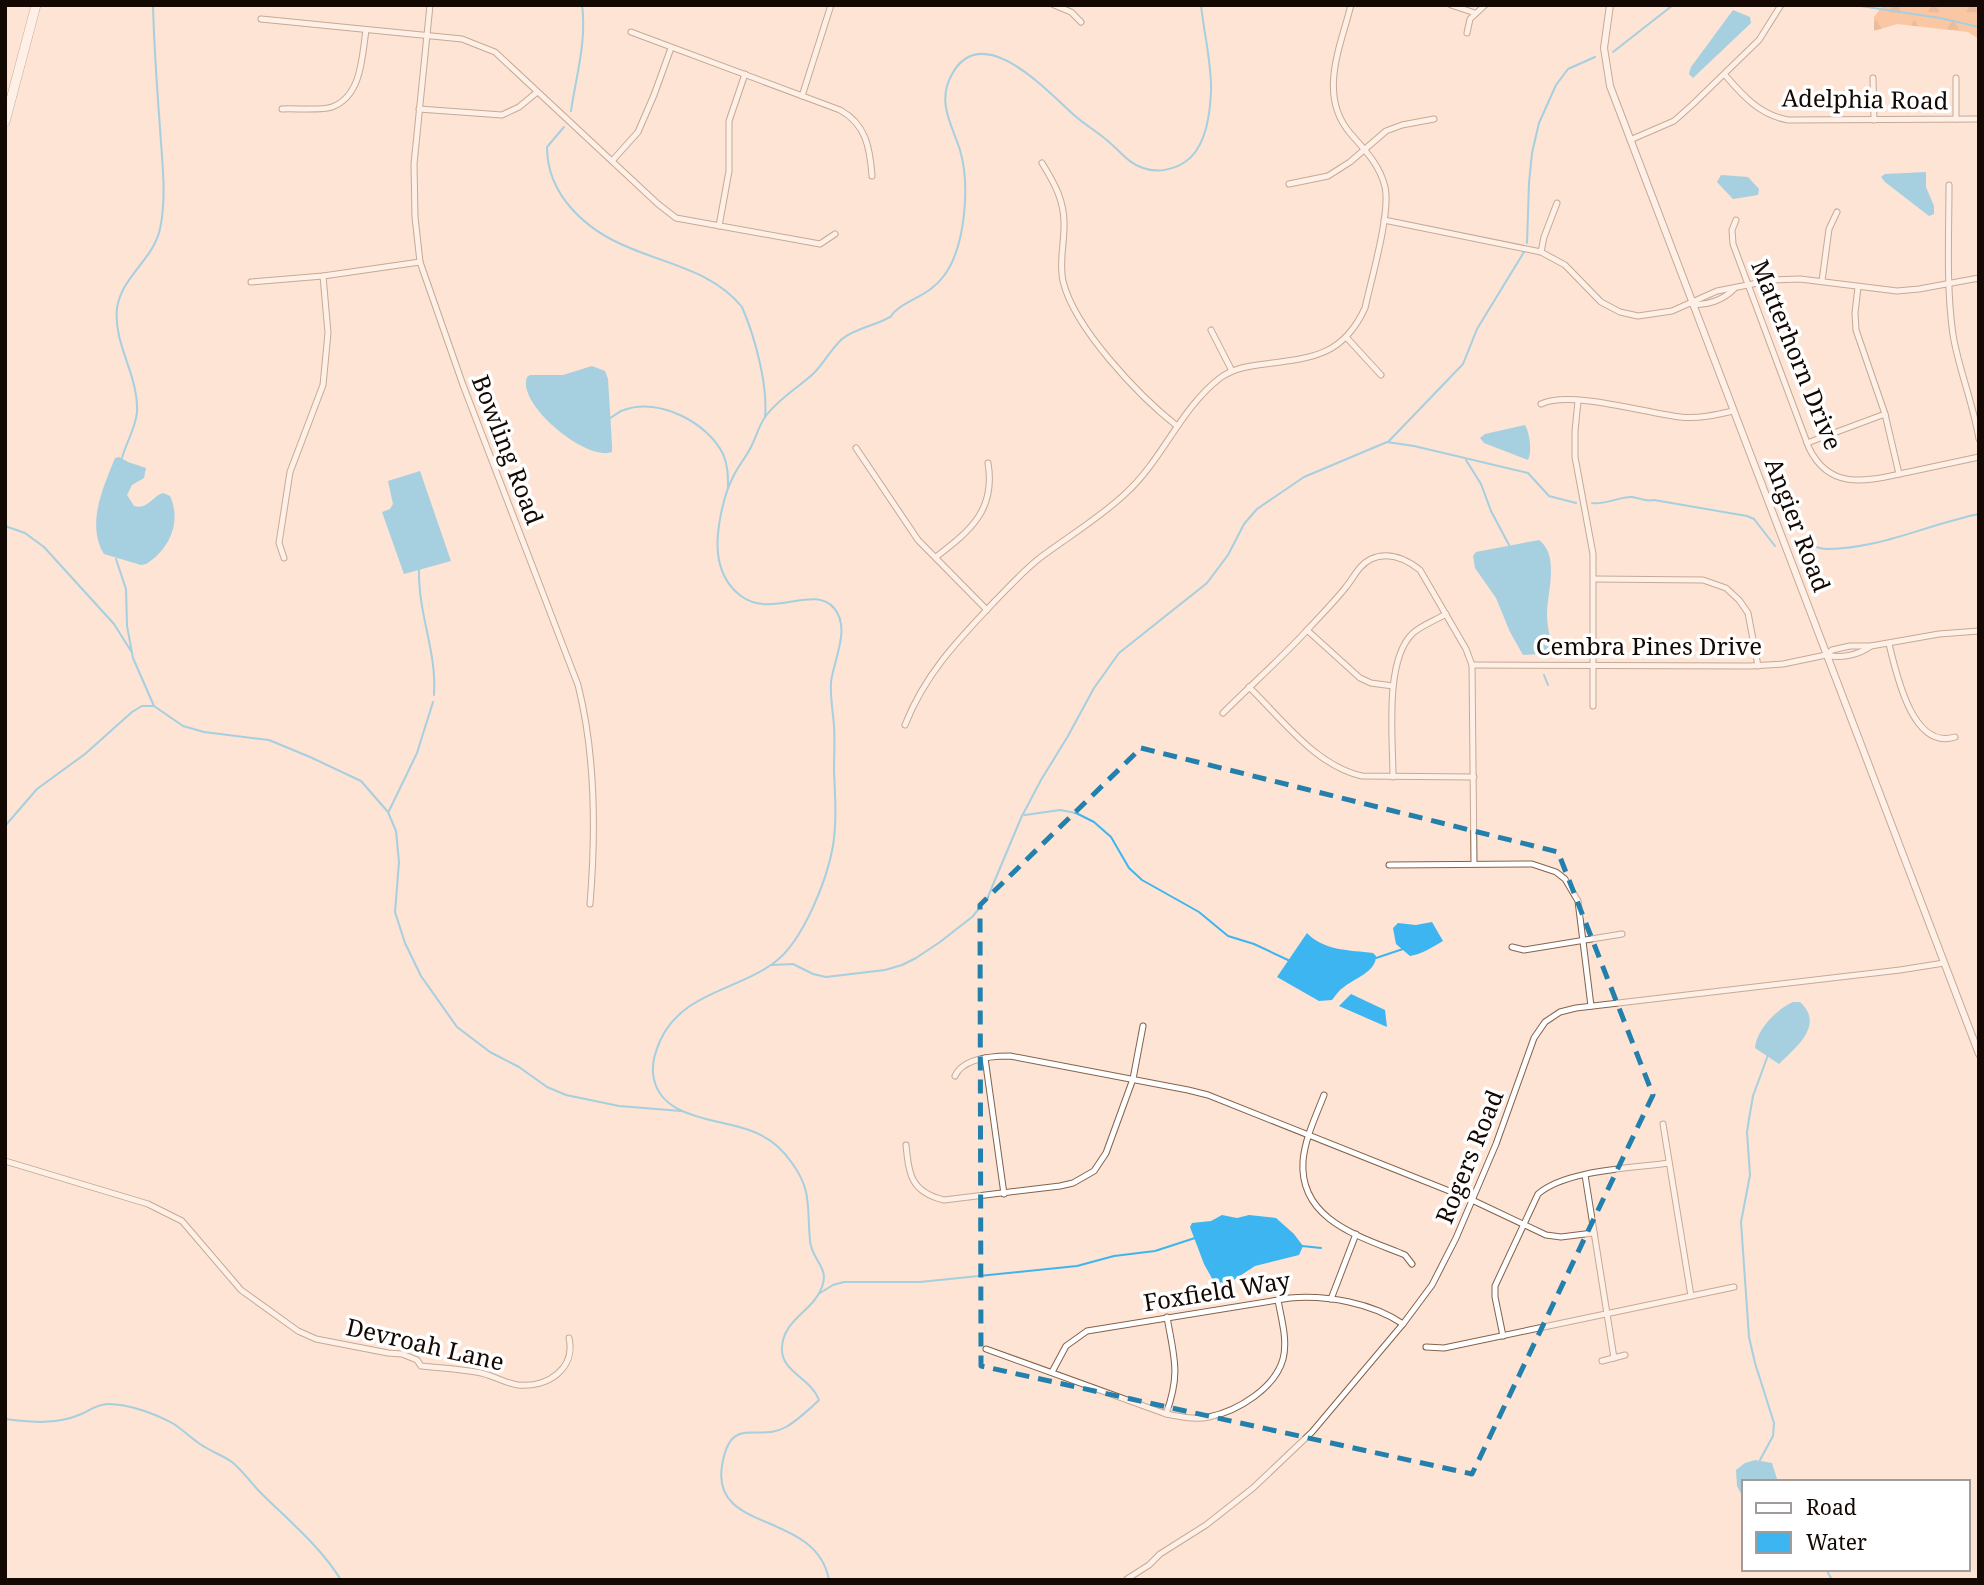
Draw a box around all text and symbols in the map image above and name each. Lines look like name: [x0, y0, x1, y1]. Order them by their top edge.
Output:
street label: Adelphia Road: [1781, 81, 1949, 116]
street label: Matterhorn Drive: [1744, 254, 1851, 454]
street label: Bowling Road: [465, 370, 552, 529]
street label: Angier Road: [1758, 453, 1839, 597]
street label: Cembra Pines Drive: [1536, 629, 1762, 662]
street label: Rogers Road: [1427, 1084, 1511, 1228]
street label: Foxfield Way: [1141, 1263, 1293, 1318]
street label: Devroah Lane: [343, 1309, 508, 1378]
legend: [1742, 1480, 1970, 1571]
text: Road: [1806, 1493, 1857, 1521]
text: Water: [1806, 1528, 1867, 1556]

